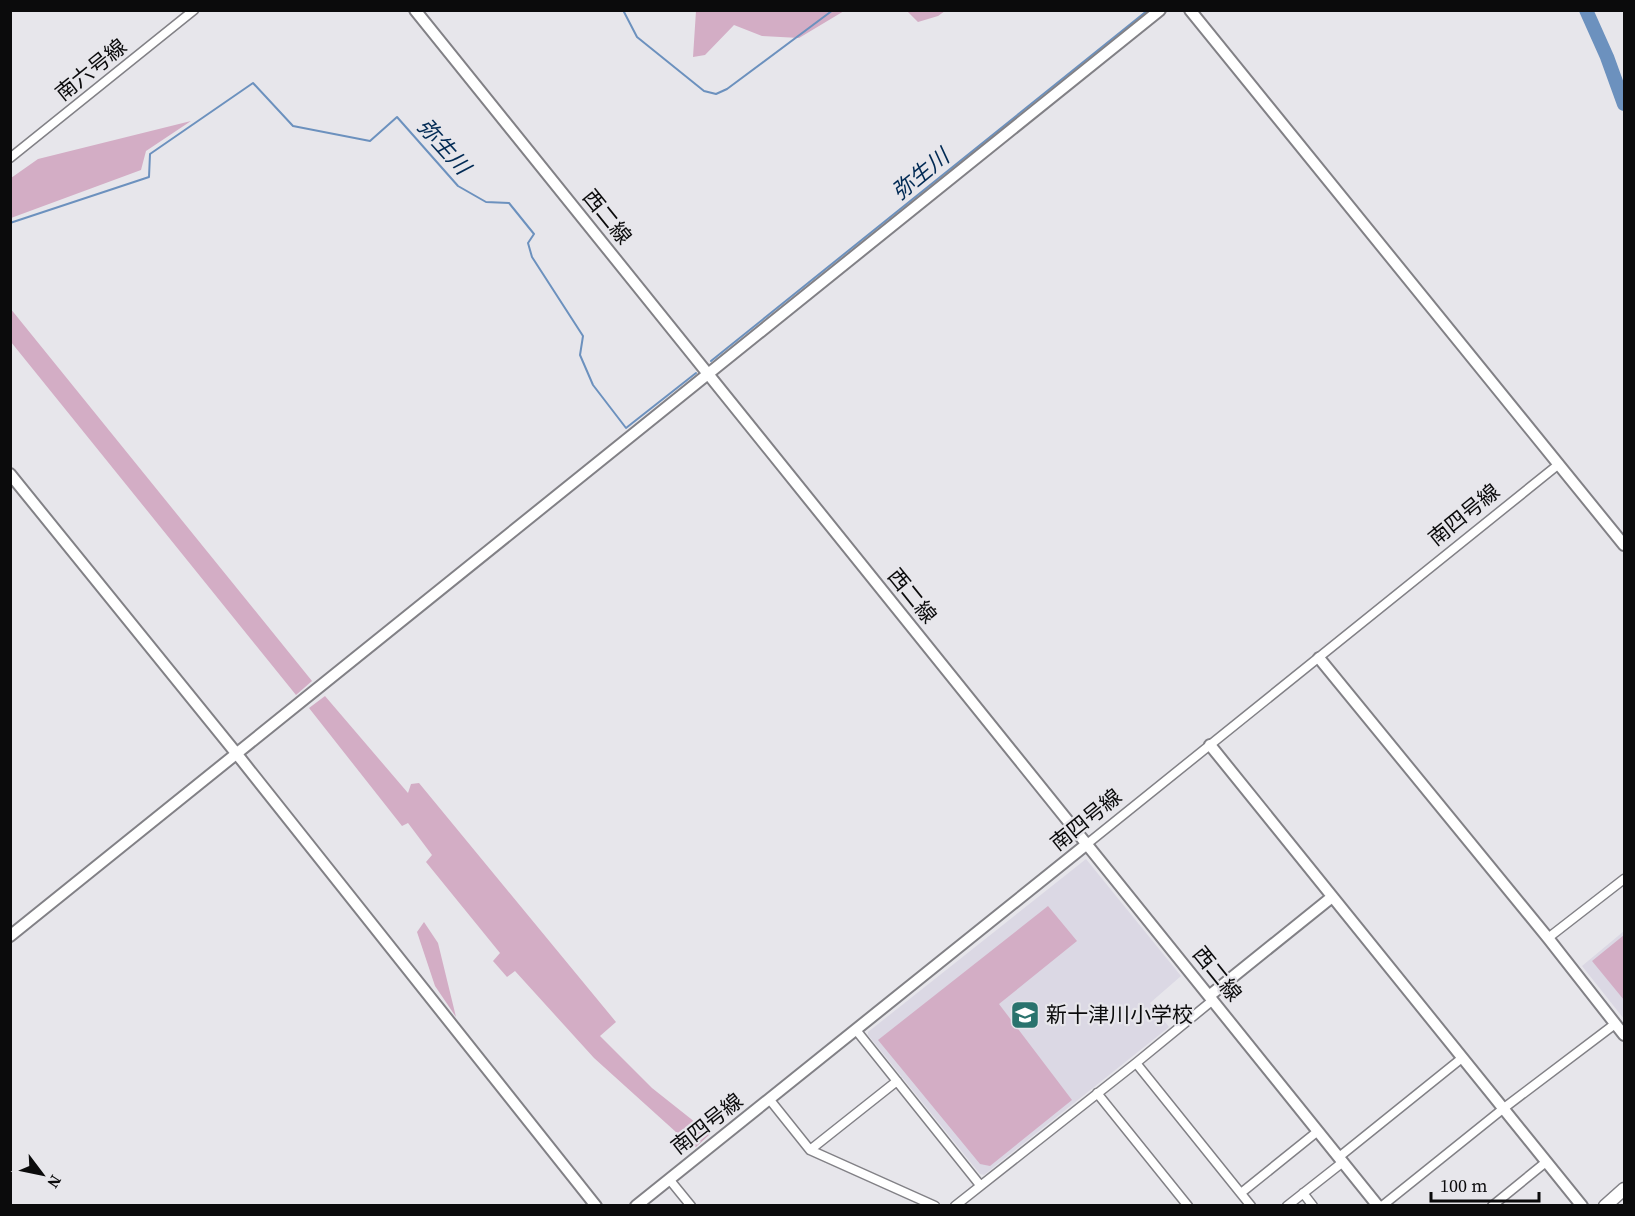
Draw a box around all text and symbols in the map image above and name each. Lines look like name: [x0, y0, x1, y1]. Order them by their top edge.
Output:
street label: 南六号線: [49, 32, 132, 107]
water label: 弥生川: [411, 111, 479, 182]
water label: 弥生川: [885, 140, 957, 206]
street label: 西二線: [576, 183, 638, 250]
street label: 南四号線: [1422, 477, 1505, 552]
street label: 西二線: [881, 562, 943, 629]
street label: 南四号線: [1044, 782, 1127, 857]
street label: 西二線: [1186, 940, 1248, 1007]
school or university icon: 新十津川小学校: [1009, 999, 1041, 1031]
place label: 新十津川小学校: [1046, 1000, 1193, 1029]
street label: 南四号線: [665, 1086, 749, 1161]
north arrow: [12, 1144, 72, 1204]
scale bar: [1431, 1165, 1539, 1203]
text: N: [42, 1171, 67, 1193]
text: 100 m: [1440, 1173, 1487, 1198]

